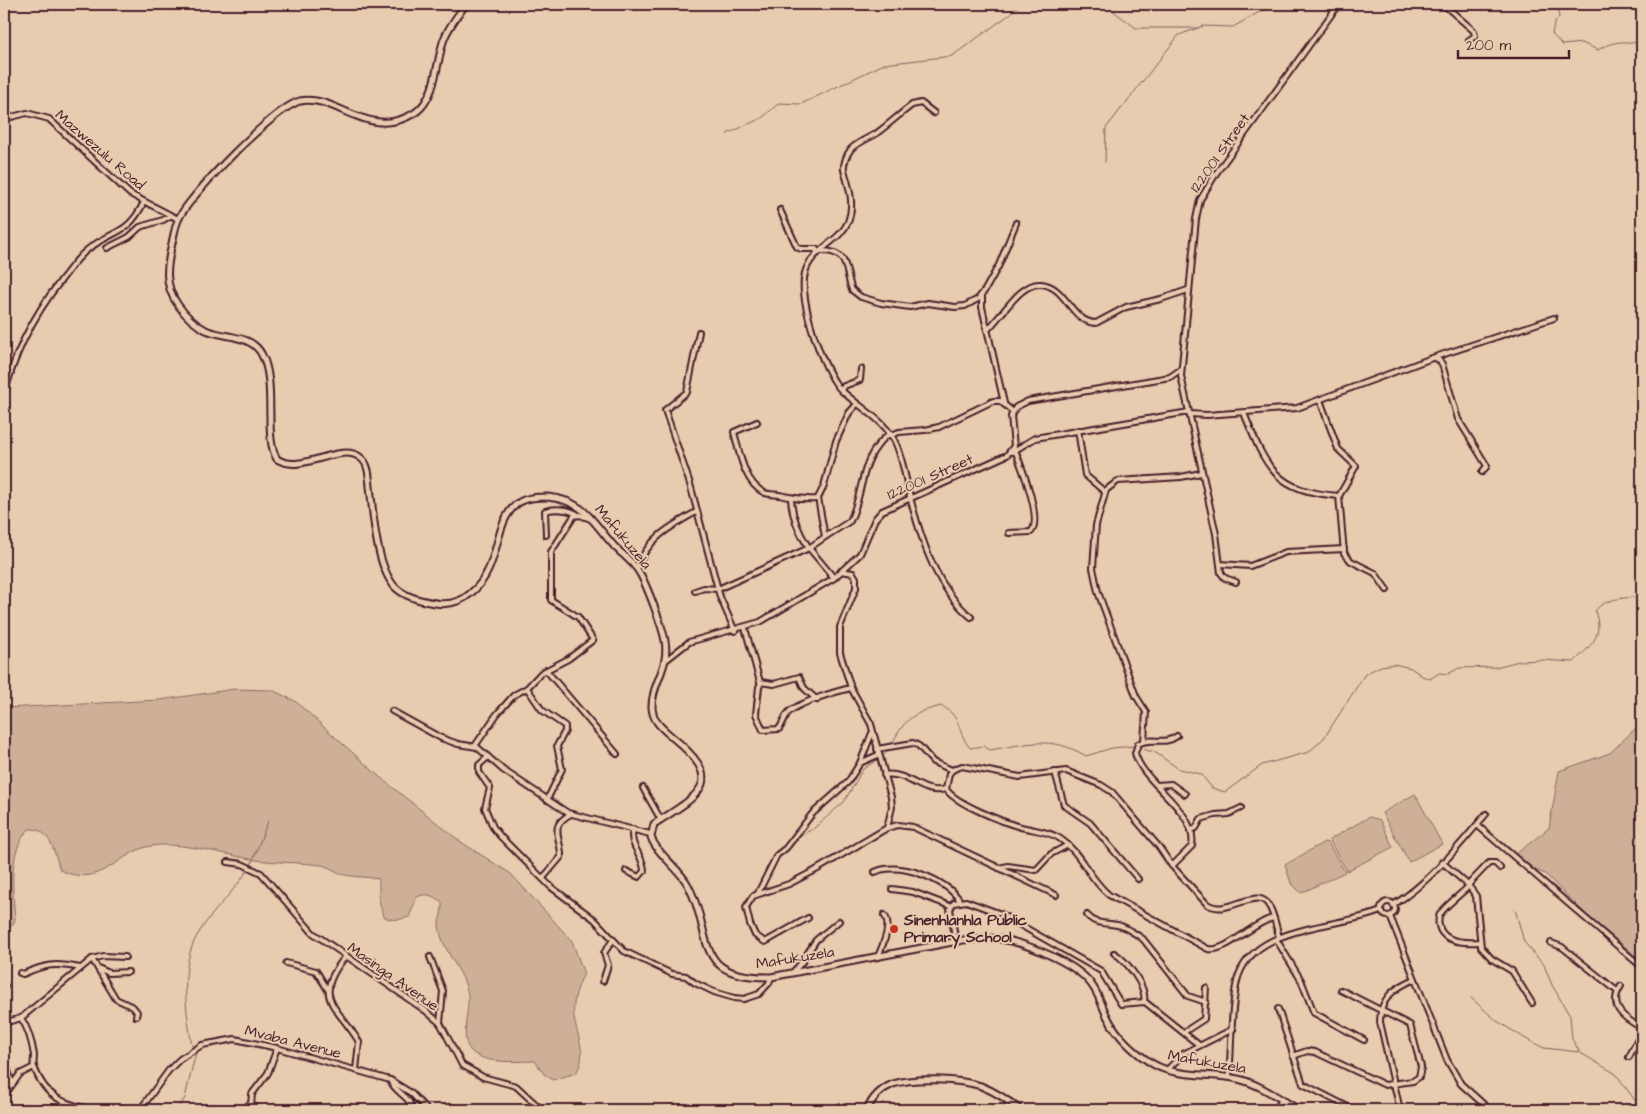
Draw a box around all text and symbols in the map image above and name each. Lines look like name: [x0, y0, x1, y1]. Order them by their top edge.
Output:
scale bar: [1458, 28, 1570, 60]
text: 200 m: [1466, 35, 1512, 56]
street label: Mazwezulu Road: [50, 105, 150, 195]
street label: 122001 Street: [1185, 109, 1255, 197]
street label: 122001 Street: [884, 449, 976, 505]
street label: Mafukuzela: [590, 500, 657, 574]
place label: Sinenhlanhla Public Primary School: [903, 910, 1028, 949]
marker: Sinenhlanhla Public Primary School: [888, 923, 900, 935]
street label: Masinga Avenue: [342, 938, 443, 1017]
street label: Mafukuzela: [754, 941, 836, 975]
street label: Mvaba Avenue: [243, 1020, 343, 1064]
street label: Mafukuzela: [1166, 1045, 1248, 1079]

